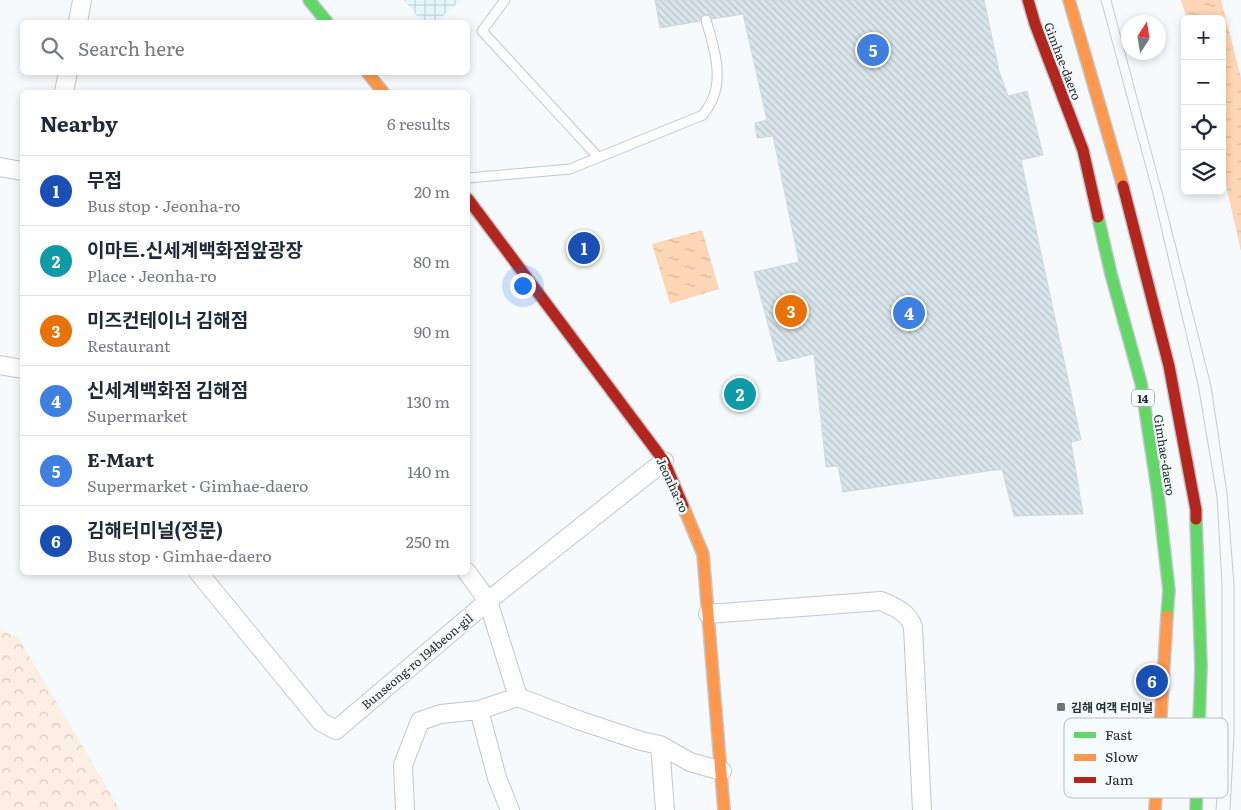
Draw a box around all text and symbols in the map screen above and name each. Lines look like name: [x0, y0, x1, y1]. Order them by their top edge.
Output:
north arrow: [1121, 15, 1166, 60]
map controls: [1181, 15, 1226, 195]
button: +: [1181, 15, 1226, 60]
search box: [20, 20, 470, 75]
street label: Gimhae-daero: [1040, 20, 1086, 102]
pin: 5: [857, 31, 889, 69]
icon: search: [38, 34, 66, 62]
text: Search here: [78, 34, 185, 62]
button: −: [1181, 60, 1226, 105]
button: locate: [1181, 105, 1226, 150]
text: Nearby: [40, 107, 118, 138]
text: 6 results: [387, 111, 450, 135]
button: layers: [1181, 150, 1226, 195]
text: 무접: [87, 165, 122, 193]
text: 1: [53, 179, 59, 203]
text: 20 m: [414, 179, 450, 203]
text: Bus stop · Jeonha-ro: [87, 193, 240, 217]
pin: 1: [568, 229, 600, 267]
text: 이마트.신세계백화점앞광장: [87, 235, 303, 263]
text: 2: [52, 249, 60, 273]
text: 80 m: [413, 249, 450, 273]
text: Place · Jeonha-ro: [87, 263, 217, 287]
your location: [510, 273, 536, 299]
pin: 3: [775, 292, 807, 330]
pin: 4: [893, 294, 925, 332]
text: 미즈컨테이너 김해점: [87, 305, 248, 333]
text: 3: [52, 319, 60, 343]
text: 90 m: [414, 319, 450, 343]
text: Restaurant: [87, 333, 171, 357]
text: 신세계백화점 김해점: [87, 375, 248, 403]
pin: 2: [724, 375, 756, 413]
text: 4: [51, 389, 61, 413]
text: 130 m: [407, 389, 450, 413]
road number: 14: [1132, 389, 1154, 406]
text: Supermarket: [87, 403, 187, 427]
street label: Gimhae-daero: [1150, 413, 1180, 497]
text: E-Mart: [87, 445, 154, 473]
street label: Jeonha-ro: [652, 455, 694, 515]
text: 5: [52, 459, 60, 483]
text: 140 m: [407, 459, 450, 483]
text: Supermarket · Gimhae-daero: [87, 473, 308, 497]
text: 김해터미널(정문): [87, 515, 223, 543]
text: 6: [51, 529, 61, 553]
text: 250 m: [406, 529, 450, 553]
text: Bus stop · Gimhae-daero: [87, 543, 272, 567]
street label: Bunseong-ro 194beon-gil: [357, 609, 477, 713]
pin: 6: [1136, 662, 1168, 700]
place label: 김해 여객 터미널: [1071, 698, 1153, 716]
marker: 김해 여객 터미널: [1055, 701, 1067, 713]
legend: [1064, 718, 1228, 798]
text: Fast: [1105, 724, 1133, 744]
text: Slow: [1105, 746, 1138, 766]
text: Jam: [1105, 769, 1134, 789]

